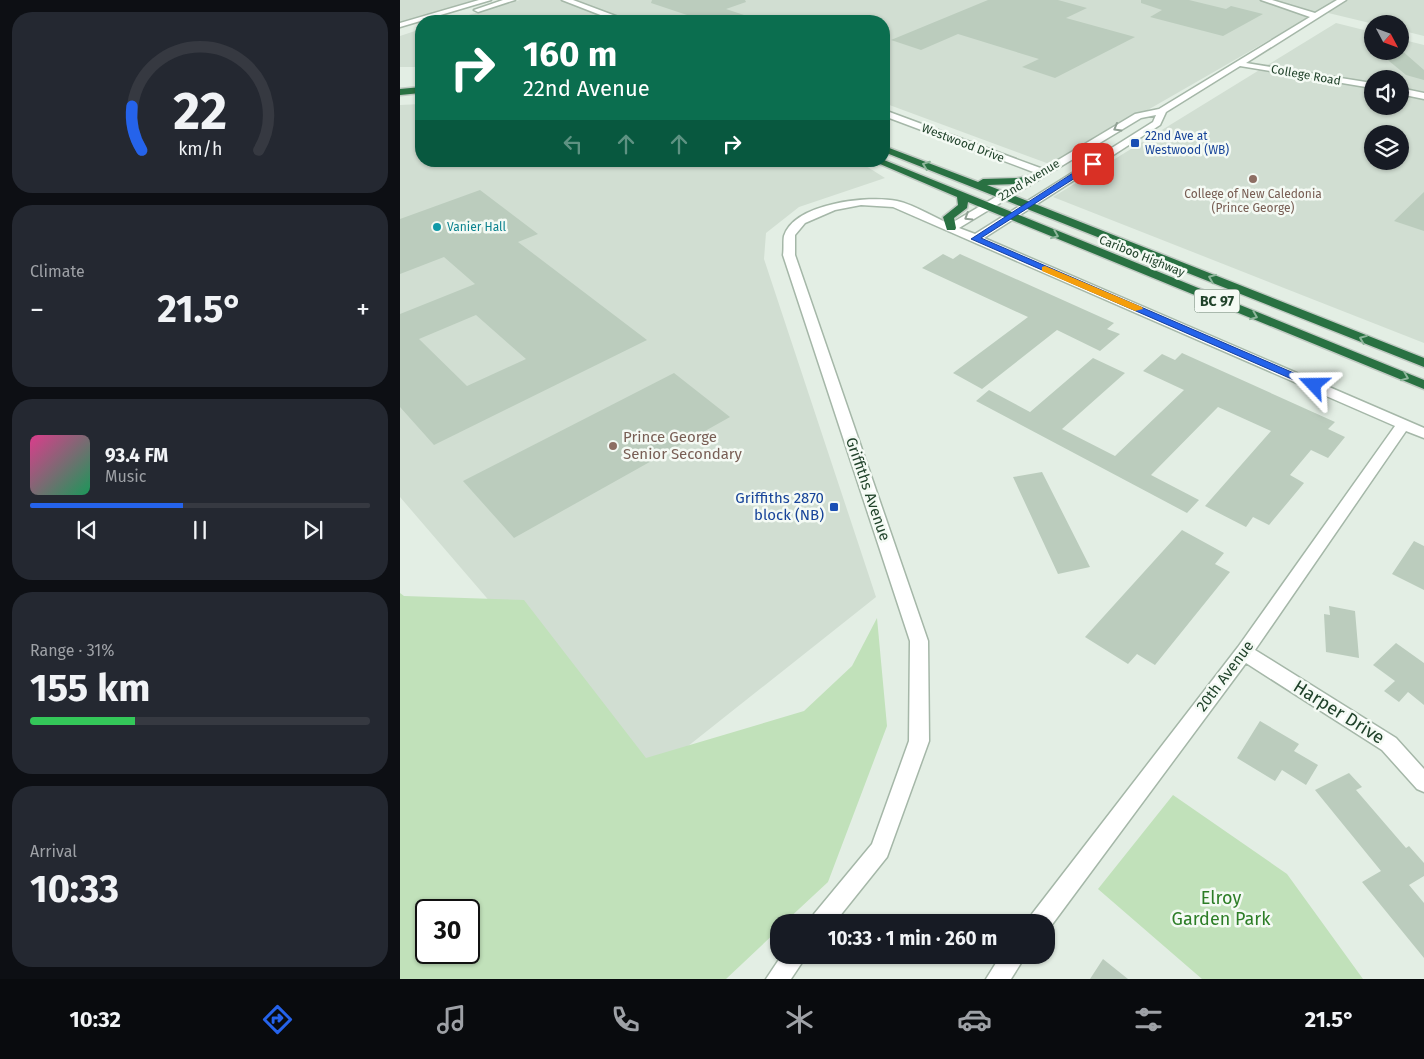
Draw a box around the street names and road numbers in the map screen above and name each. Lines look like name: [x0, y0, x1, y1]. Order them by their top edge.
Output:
street label: College Road: [1270, 62, 1342, 88]
street label: Westwood Drive: [920, 121, 1006, 165]
street label: 22nd Avenue: [996, 156, 1062, 204]
street label: Cariboo Highway: [1097, 232, 1187, 280]
road number: BC 97: [1194, 290, 1240, 312]
street label: Griffiths Avenue: [842, 435, 894, 543]
street label: 20th Avenue: [1193, 637, 1257, 715]
street label: Harper Drive: [1289, 675, 1389, 749]

